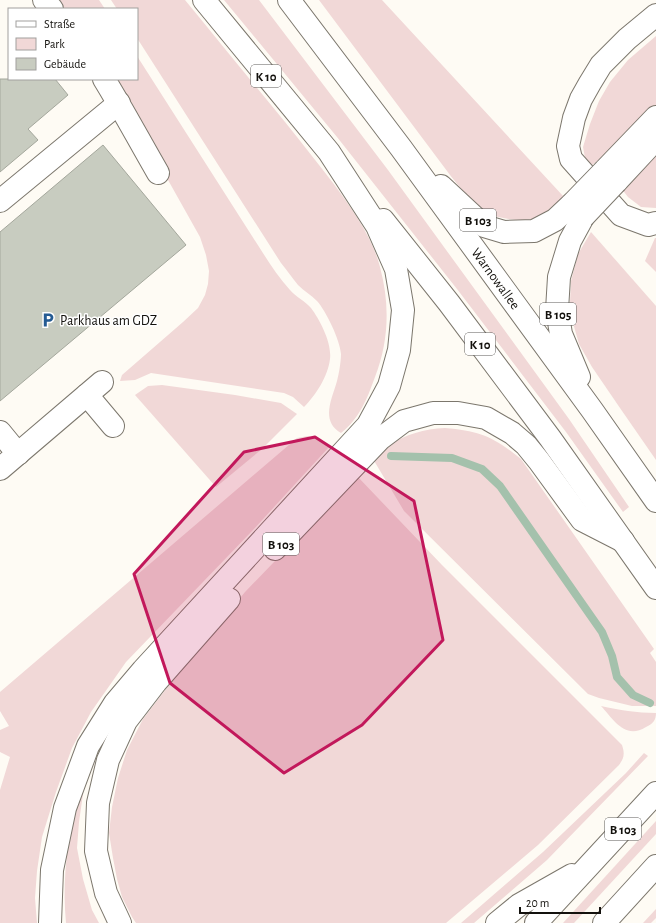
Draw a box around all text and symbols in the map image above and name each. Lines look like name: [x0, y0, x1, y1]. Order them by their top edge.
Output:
legend: [8, 8, 138, 80]
text: Straße: [44, 18, 75, 30]
text: Park: [44, 38, 65, 50]
text: Gebäude: [44, 58, 86, 70]
road number: K 10: [251, 65, 281, 87]
road number: B 103: [460, 209, 496, 231]
street label: Warnowallee: [468, 246, 522, 312]
road number: B 105: [540, 303, 576, 325]
parking icon: Parkhaus am GDZ: [39, 311, 57, 329]
place label: Parkhaus am GDZ: [60, 314, 157, 328]
road number: K 10: [465, 333, 495, 355]
road number: B 103: [263, 533, 299, 555]
road number: B 103: [605, 818, 641, 840]
scale bar: [520, 889, 600, 915]
text: 20 m: [526, 897, 549, 909]

